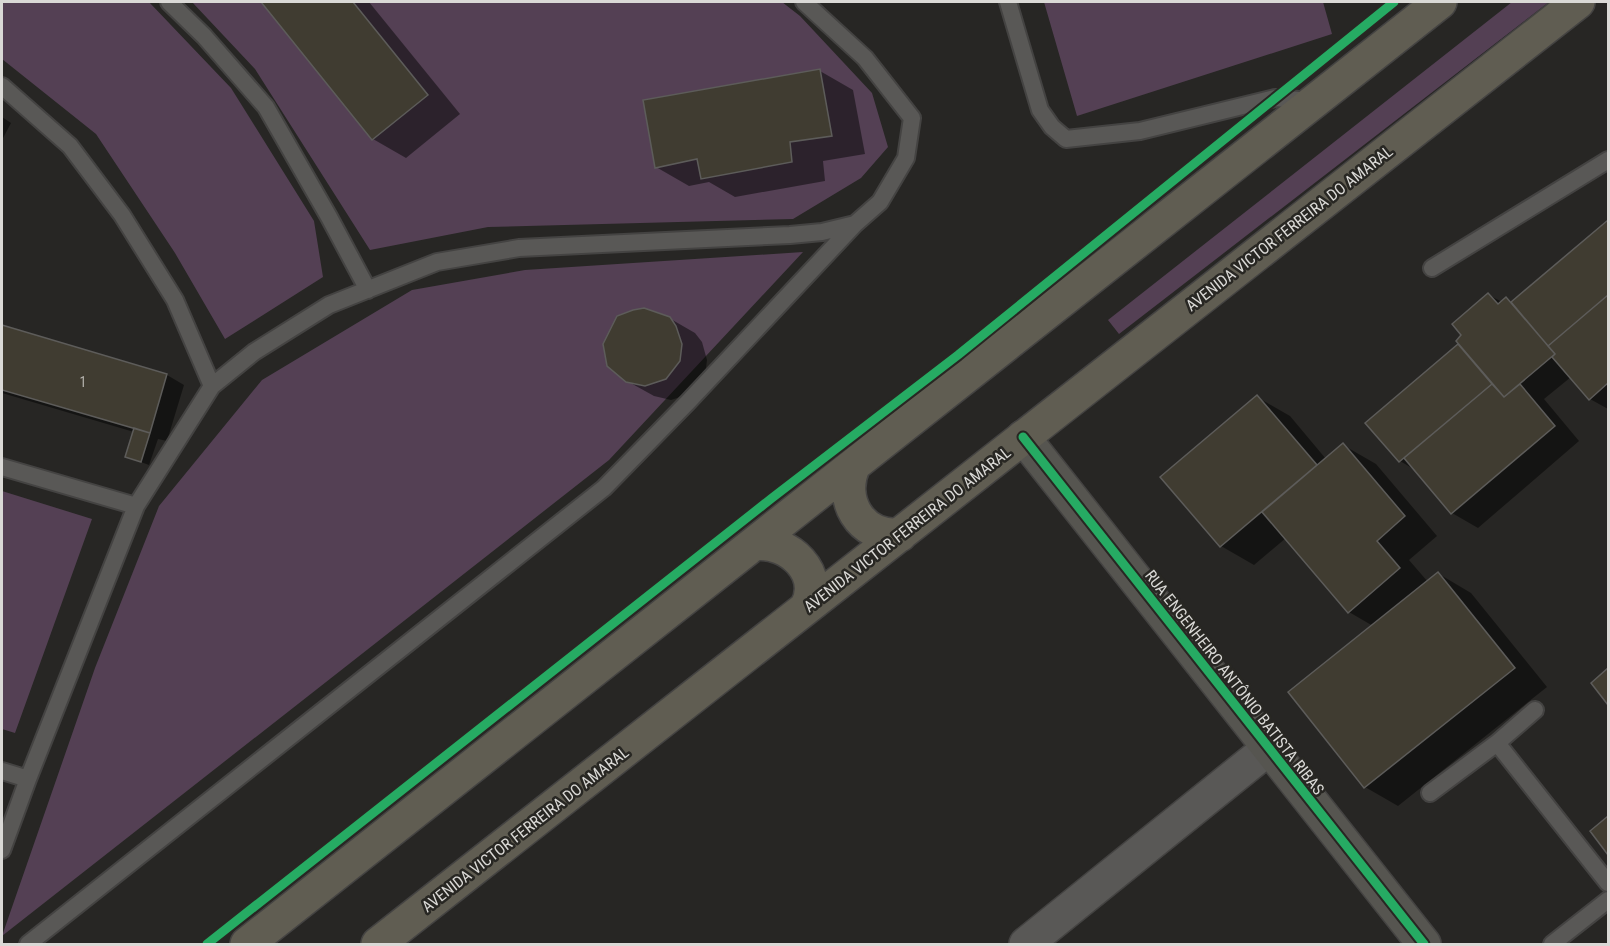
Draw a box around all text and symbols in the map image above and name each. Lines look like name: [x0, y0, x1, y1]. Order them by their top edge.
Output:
street label: AVENIDA VICTOR FERREIRA DO AMARAL: [1182, 141, 1397, 315]
house number: 1: [80, 374, 86, 390]
street label: AVENIDA VICTOR FERREIRA DO AMARAL: [800, 442, 1015, 616]
street label: RUA ENGENHEIRO ANTÔNIO BATISTA RIBAS: [1141, 566, 1329, 798]
street label: AVENIDA VICTOR FERREIRA DO AMARAL: [418, 742, 633, 916]

